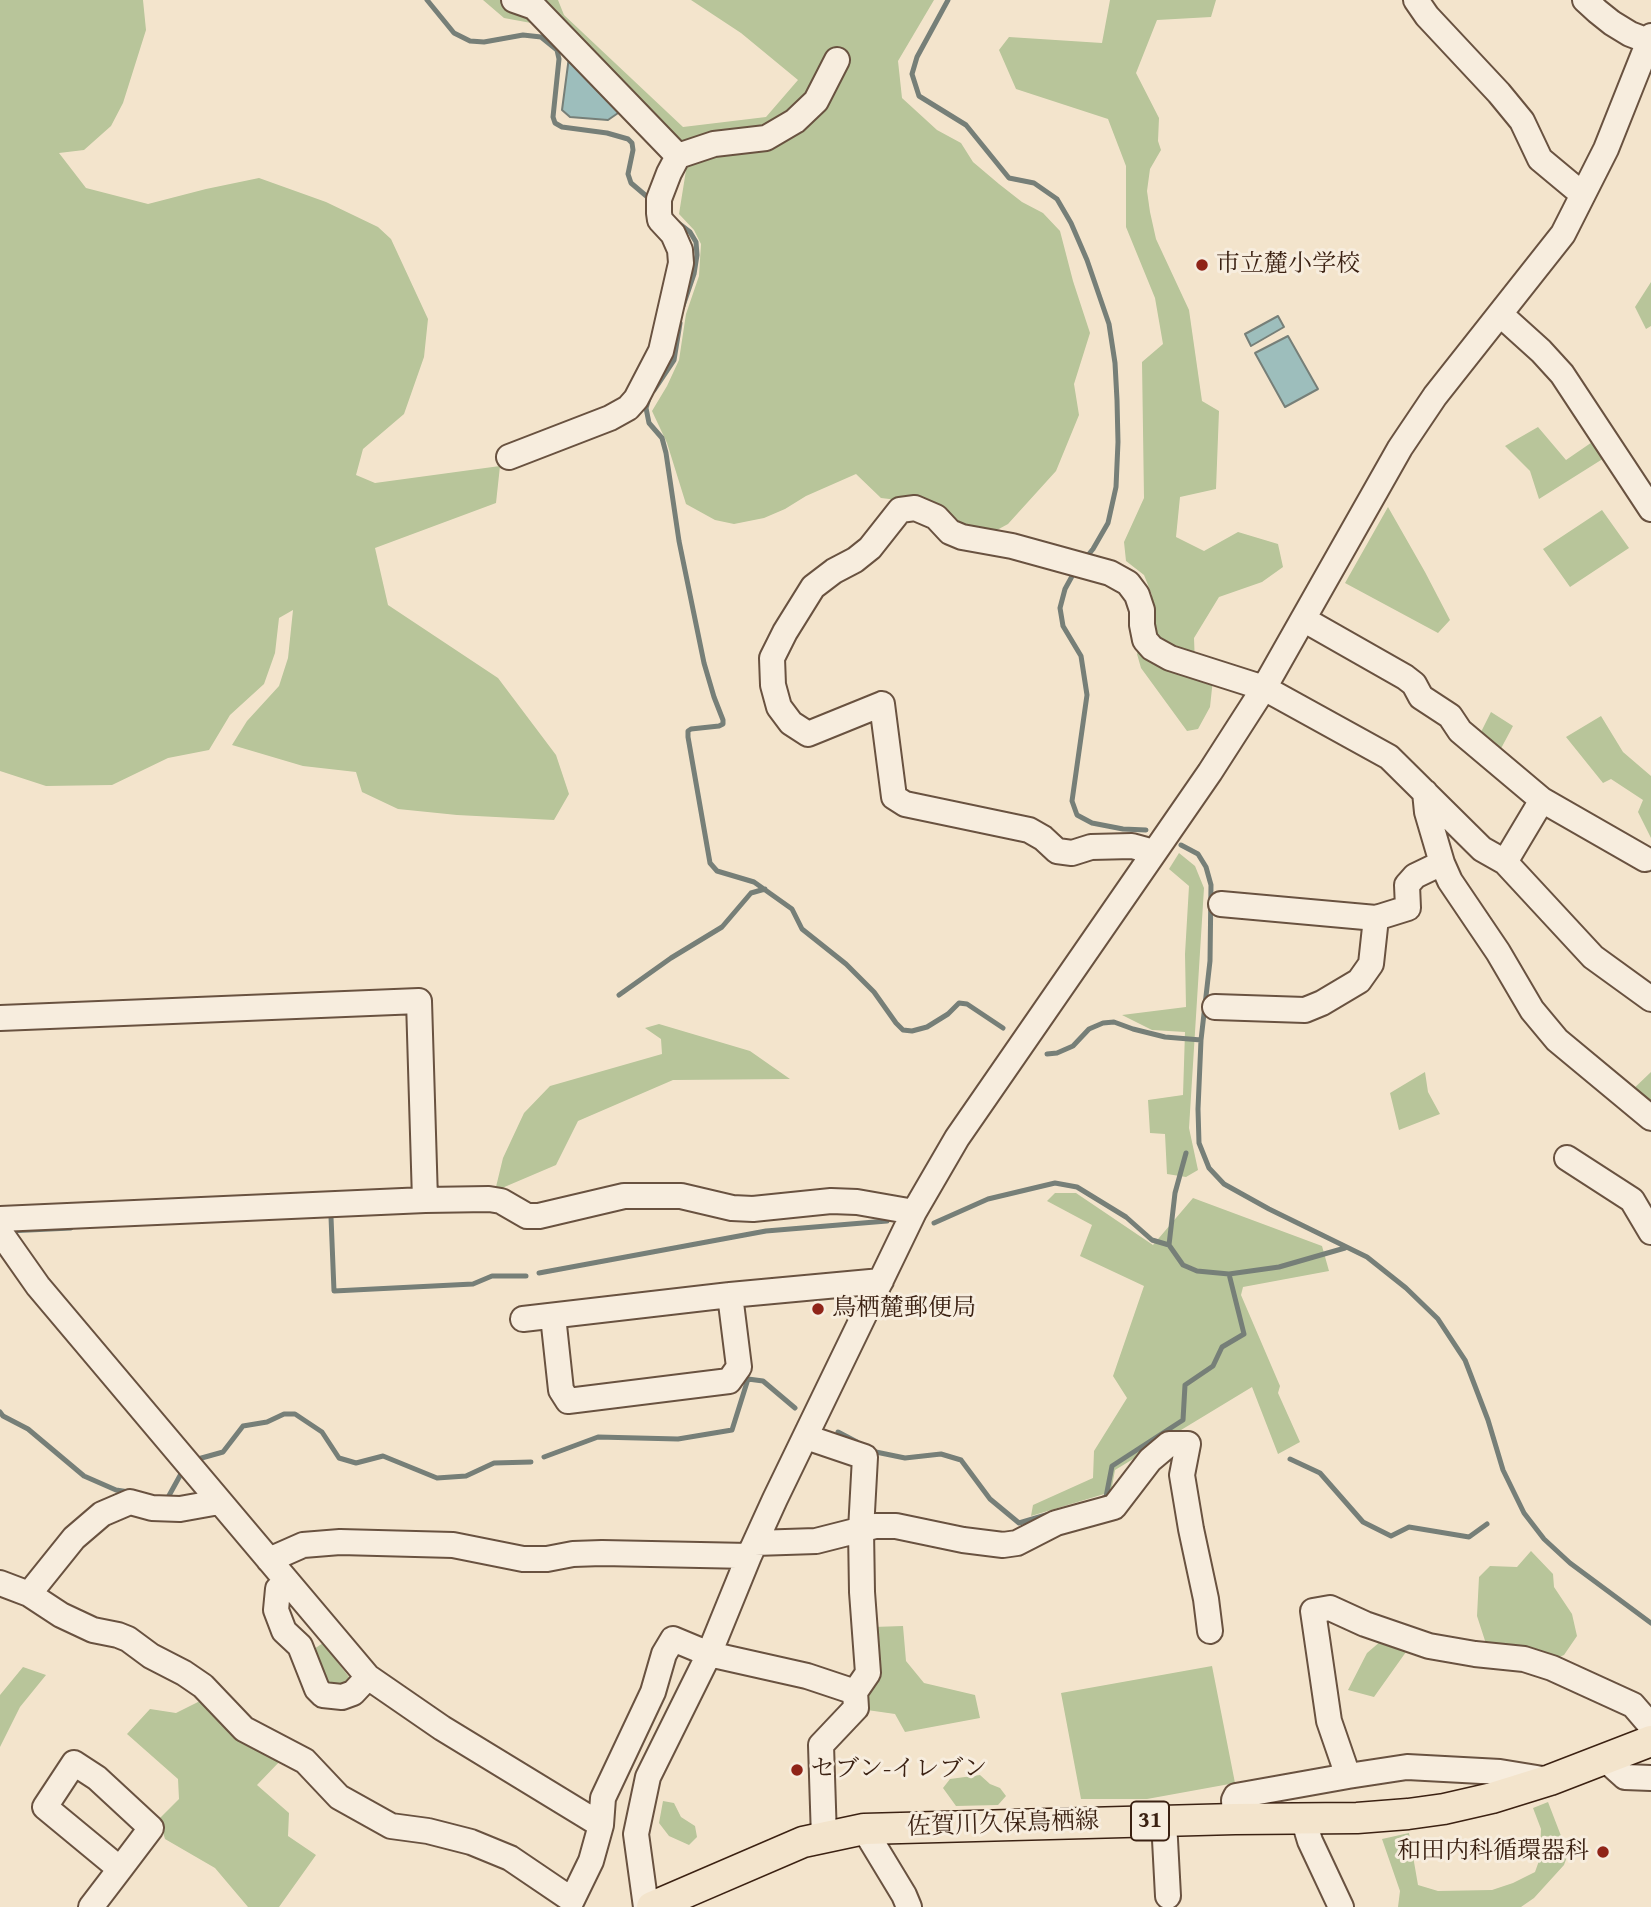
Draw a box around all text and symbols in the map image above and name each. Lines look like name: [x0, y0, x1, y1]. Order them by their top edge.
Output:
place label: 市立麓小学校: [1216, 251, 1360, 279]
marker: 市立麓小学校: [1194, 257, 1210, 273]
place label: 鳥栖麓郵便局: [832, 1295, 976, 1323]
marker: 鳥栖麓郵便局: [810, 1301, 826, 1317]
place label: セブン-イレブン: [811, 1756, 987, 1784]
marker: セブン-イレブン: [789, 1762, 805, 1778]
road number: 31: [1131, 1802, 1169, 1840]
street label: 佐賀川久保鳥栖線: [907, 1807, 1099, 1843]
place label: 和田内科循環器科: [1397, 1838, 1589, 1866]
marker: 和田内科循環器科: [1595, 1844, 1611, 1860]

